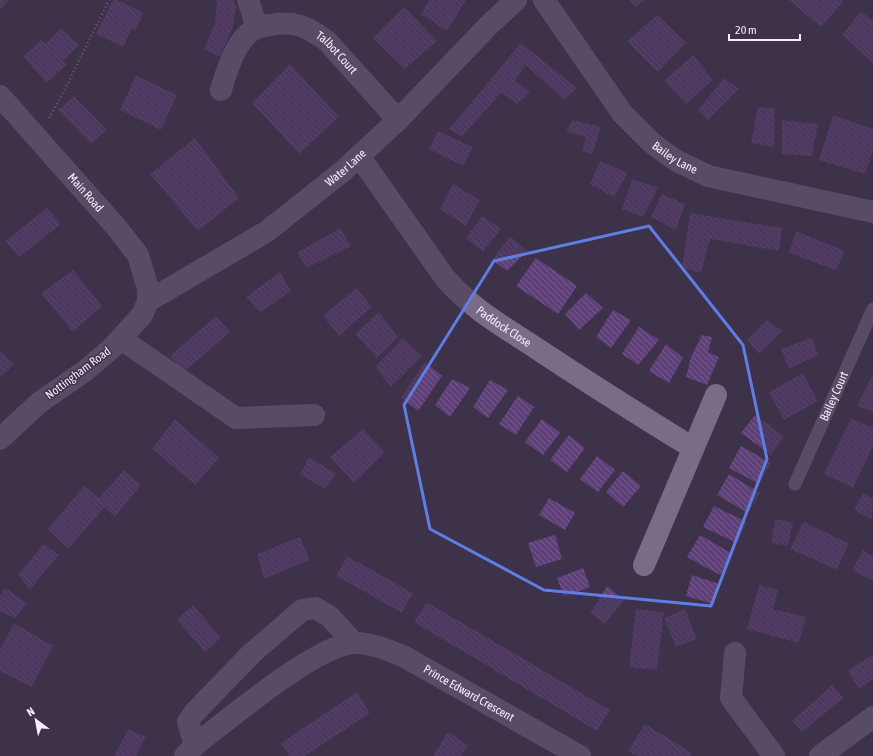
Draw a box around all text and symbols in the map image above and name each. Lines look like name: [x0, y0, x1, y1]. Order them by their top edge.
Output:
scale bar: [729, 16, 800, 42]
text: 20 m: [735, 23, 757, 37]
street label: Talbot Court: [313, 28, 361, 77]
street label: Bailey Lane: [649, 139, 700, 177]
street label: Water Lane: [322, 146, 369, 189]
street label: Main Road: [65, 170, 106, 215]
street label: Paddock Close: [474, 303, 534, 350]
street label: Nottingham Road: [43, 344, 113, 402]
street label: Bailey Court: [817, 369, 851, 423]
street label: Prince Edward Crescent: [421, 662, 517, 725]
north arrow: [16, 700, 56, 740]
text: N: [25, 705, 37, 718]

